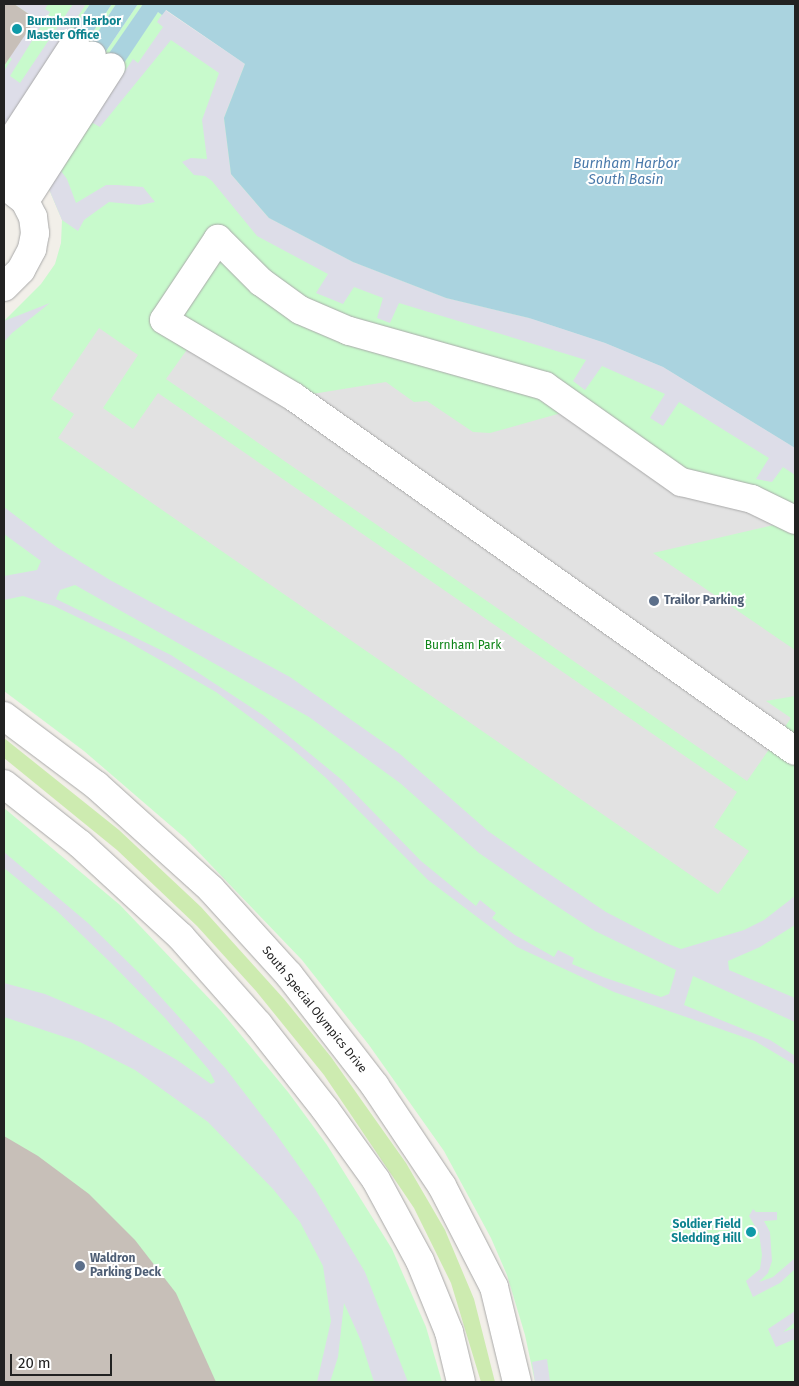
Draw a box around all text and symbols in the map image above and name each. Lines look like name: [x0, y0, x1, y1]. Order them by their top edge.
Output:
place label: Burmham Harbor Master Office: [27, 15, 121, 43]
marker: Burmham Harbor Master Office: [11, 23, 23, 35]
water label: Burnham Harbor South Basin: [573, 156, 679, 188]
place label: Trailor Parking: [664, 594, 744, 608]
marker: Trailor Parking: [648, 595, 660, 607]
park label: Burnham Park: [425, 639, 501, 653]
street label: South Special Olympics Drive: [259, 944, 369, 1076]
place label: Soldier Field Sledding Hill: [671, 1218, 741, 1246]
marker: Soldier Field Sledding Hill: [745, 1226, 757, 1238]
place label: Waldron Parking Deck: [90, 1252, 161, 1280]
marker: Waldron Parking Deck: [74, 1260, 86, 1272]
scale bar: [12, 1344, 115, 1376]
text: 20 m: [18, 1354, 51, 1372]

